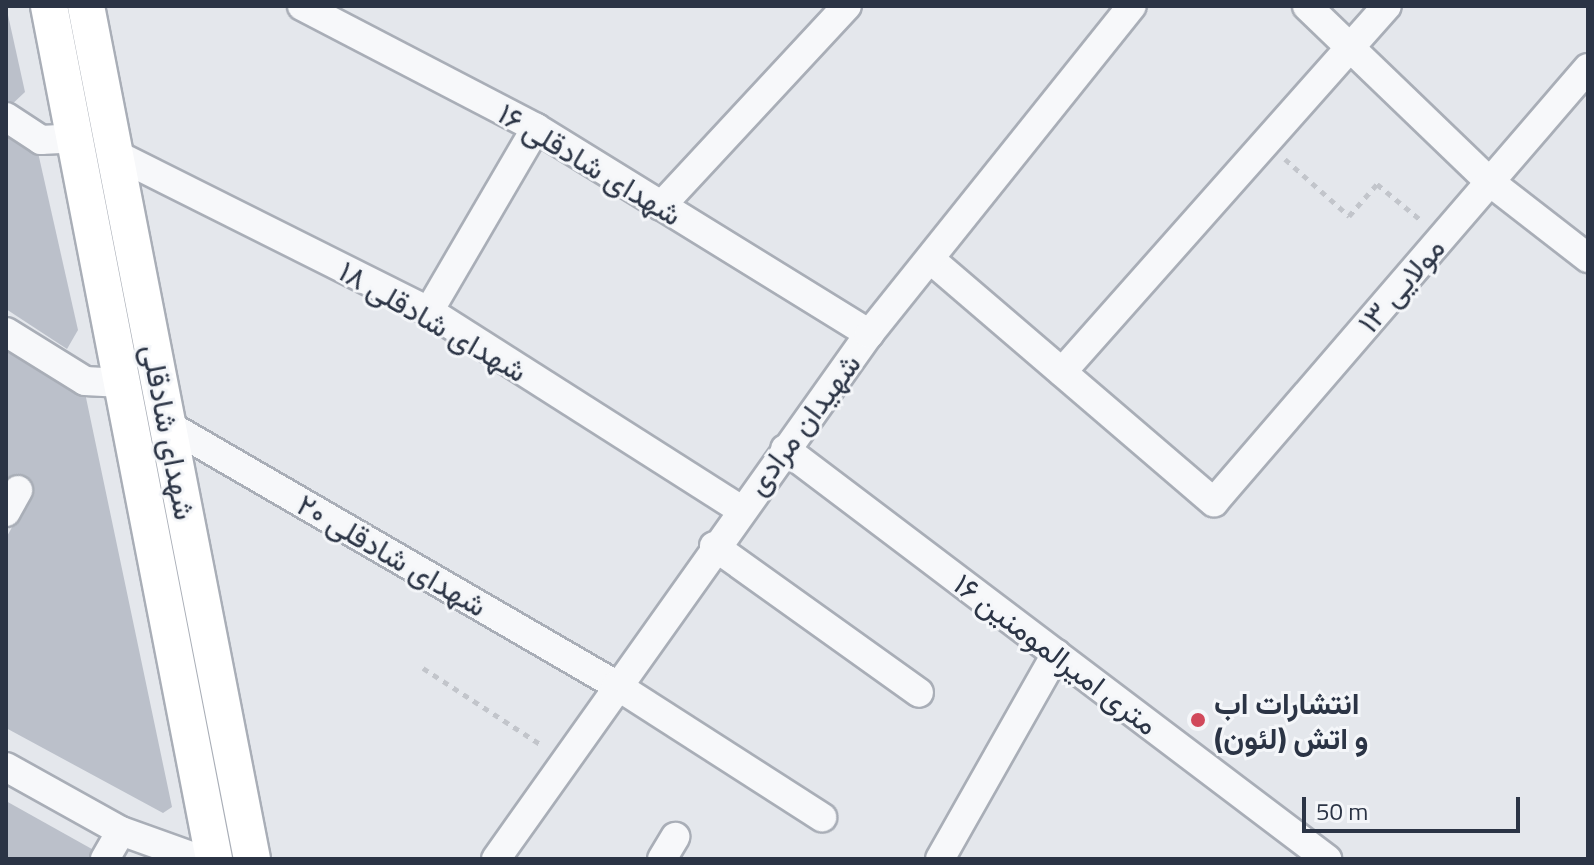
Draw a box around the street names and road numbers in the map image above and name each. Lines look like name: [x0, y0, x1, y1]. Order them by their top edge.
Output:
street label: شهدای شادقلی ۱۶: [492, 95, 688, 233]
street label: مولایی ۱۳: [1350, 230, 1452, 340]
street label: شهدای شادقلی ۱۸: [333, 253, 533, 389]
street label: شهدای شادقلی: [134, 341, 204, 523]
street label: شهیدان مرادی: [738, 346, 868, 502]
street label: شهدای شادقلی ۲۰: [291, 486, 493, 624]
street label: ۱۶ متری امیرالمومنین: [947, 566, 1165, 742]

